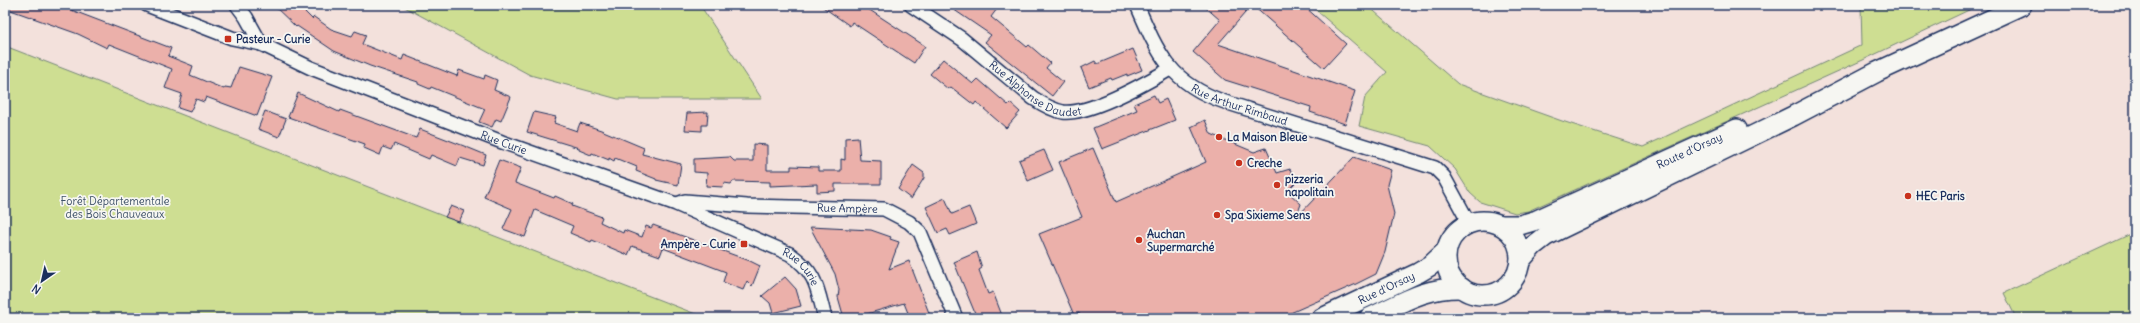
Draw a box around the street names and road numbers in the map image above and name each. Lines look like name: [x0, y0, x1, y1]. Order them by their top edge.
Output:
street label: Rue Alphonse Daudet: [986, 57, 1083, 119]
street label: Rue Arthur Rimbaud: [1189, 81, 1290, 128]
street label: Rue Curie: [479, 127, 529, 157]
street label: Route d'Orsay: [1654, 130, 1724, 172]
street label: Rue Ampère: [817, 201, 878, 216]
street label: Rue Curie: [780, 245, 822, 288]
street label: Rue d'Orsay: [1356, 269, 1417, 307]

